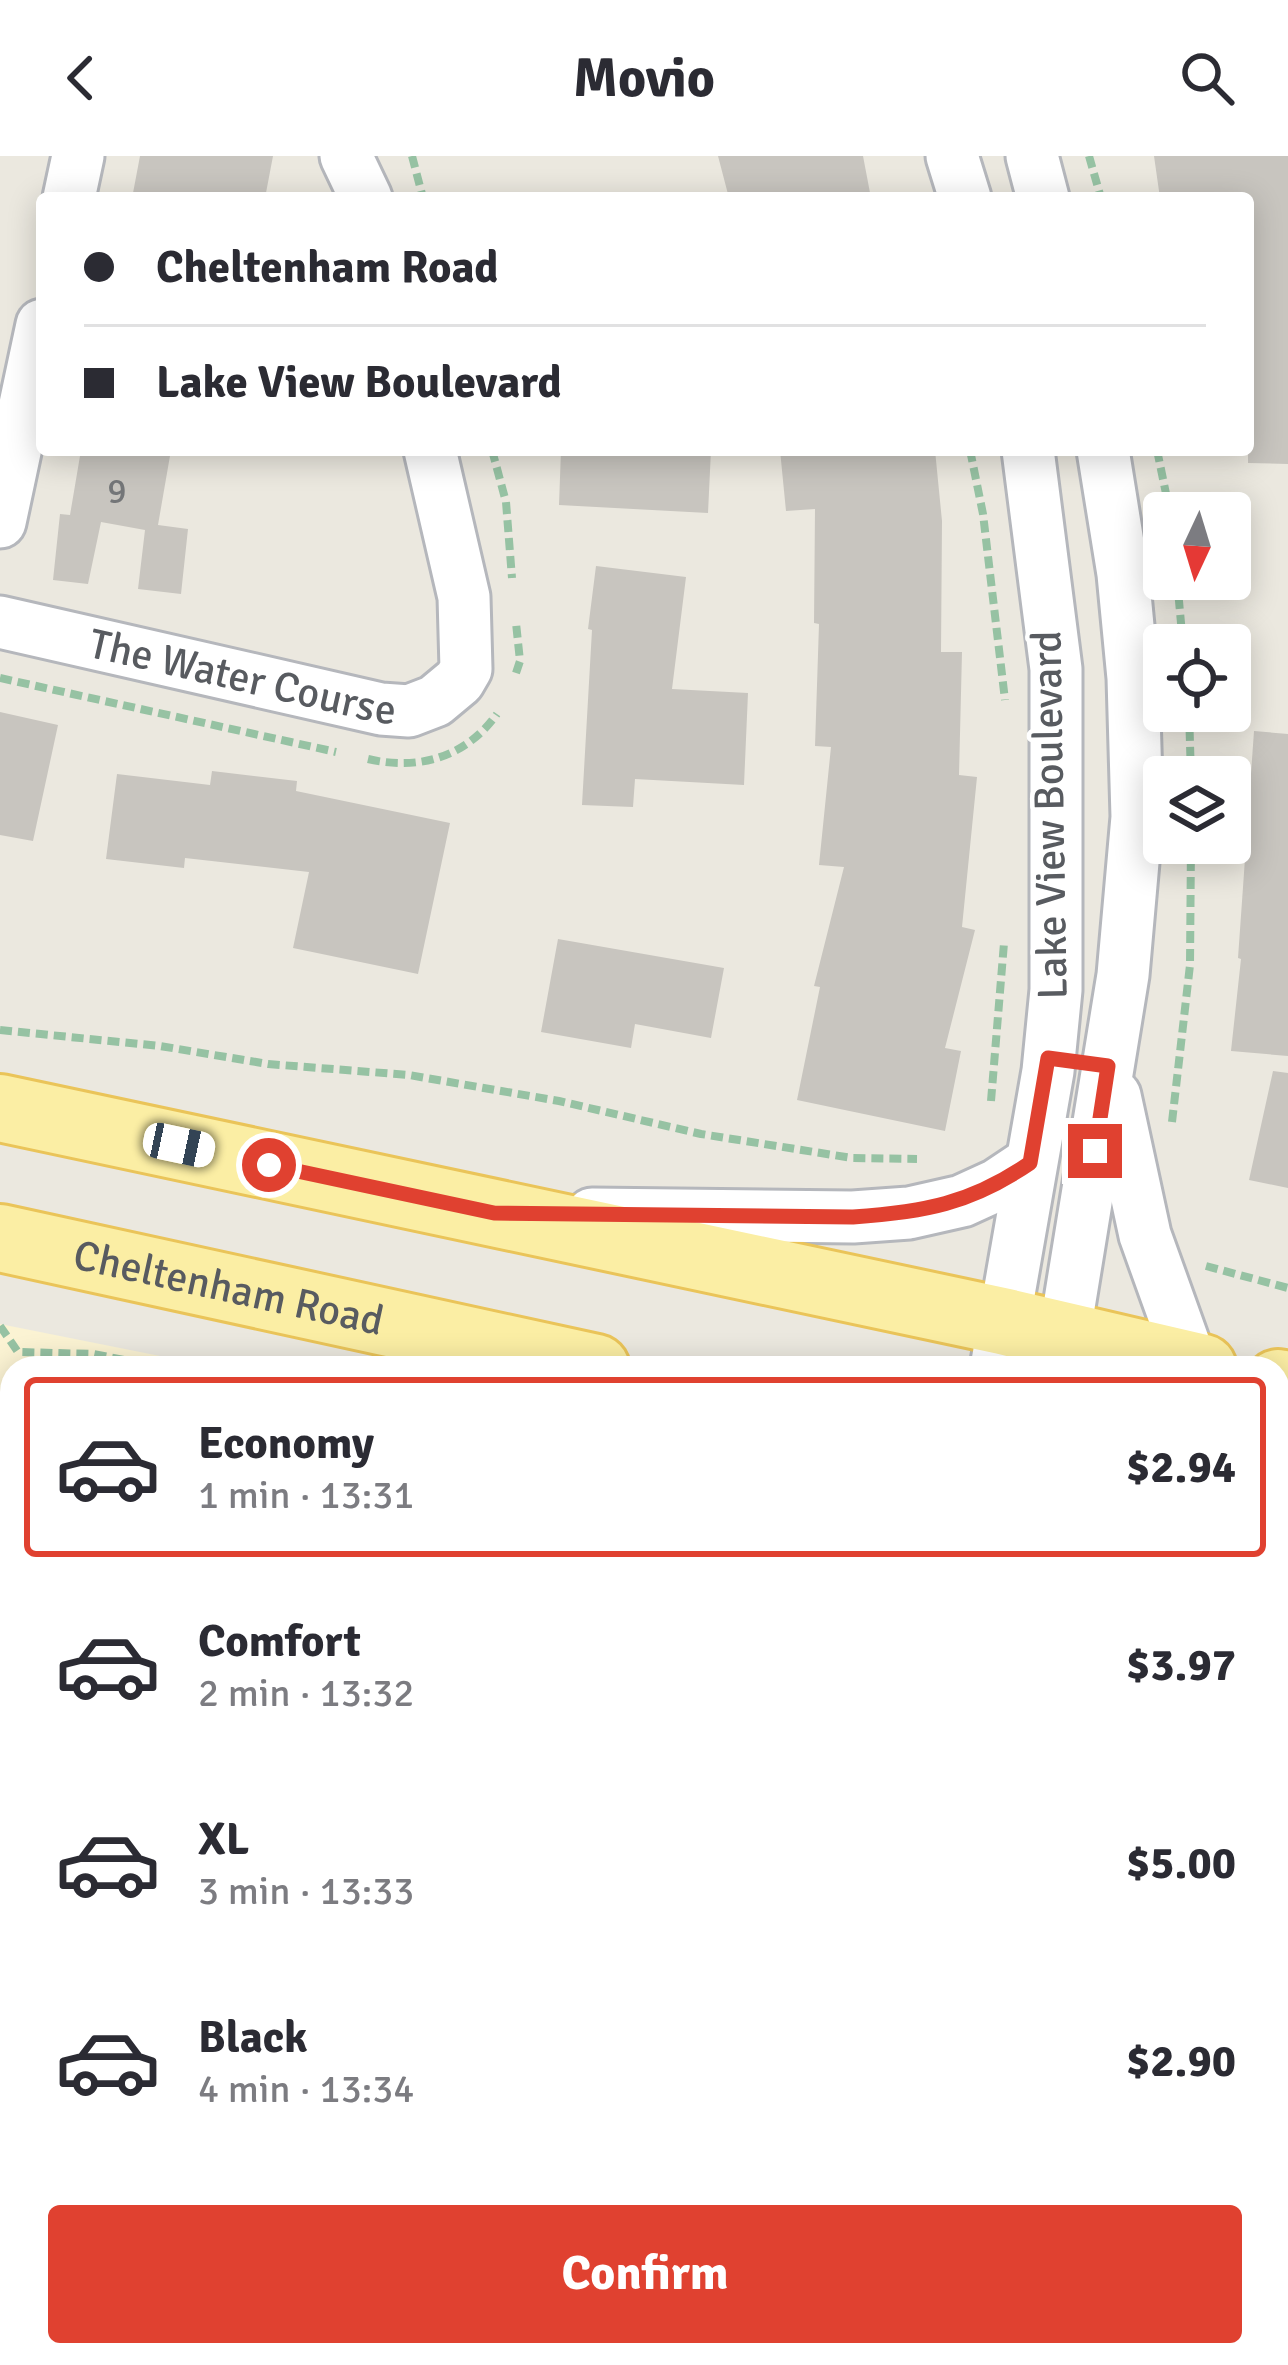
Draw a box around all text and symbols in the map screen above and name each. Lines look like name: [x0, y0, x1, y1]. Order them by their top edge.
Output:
icon: back: [48, 45, 114, 111]
text: Movio: [573, 45, 715, 112]
icon: search: [1174, 45, 1240, 111]
text: Cheltenham Road: [156, 240, 499, 295]
text: Lake View Boulevard: [156, 355, 562, 410]
house number: 9: [107, 469, 127, 514]
north arrow: [1143, 492, 1251, 600]
map controls: [1143, 492, 1251, 864]
street label: The Water Course: [84, 618, 398, 736]
button: locate: [1143, 624, 1251, 732]
street label: Lake View Boulevard: [1021, 630, 1079, 1000]
button: layers: [1143, 756, 1251, 864]
car: [140, 1120, 218, 1170]
route end: [1068, 1124, 1122, 1178]
route start: [242, 1138, 296, 1192]
street label: Cheltenham Road: [69, 1229, 388, 1346]
icon: car: [54, 1413, 162, 1521]
text: Economy: [198, 1416, 374, 1471]
text: $2.94: [1126, 1440, 1236, 1495]
text: 1 min · 13:31: [198, 1471, 414, 1519]
icon: car: [54, 1611, 162, 1719]
text: Comfort: [198, 1614, 361, 1669]
text: $3.97: [1126, 1638, 1236, 1693]
text: 2 min · 13:32: [198, 1669, 414, 1717]
icon: car: [54, 1809, 162, 1917]
text: XL: [198, 1812, 249, 1867]
text: $5.00: [1126, 1836, 1236, 1891]
text: 3 min · 13:33: [198, 1867, 414, 1915]
icon: car: [54, 2007, 162, 2115]
text: Black: [198, 2010, 308, 2065]
text: $2.90: [1126, 2034, 1236, 2089]
text: 4 min · 13:34: [198, 2065, 414, 2113]
button: Confirm: [48, 2205, 1242, 2343]

